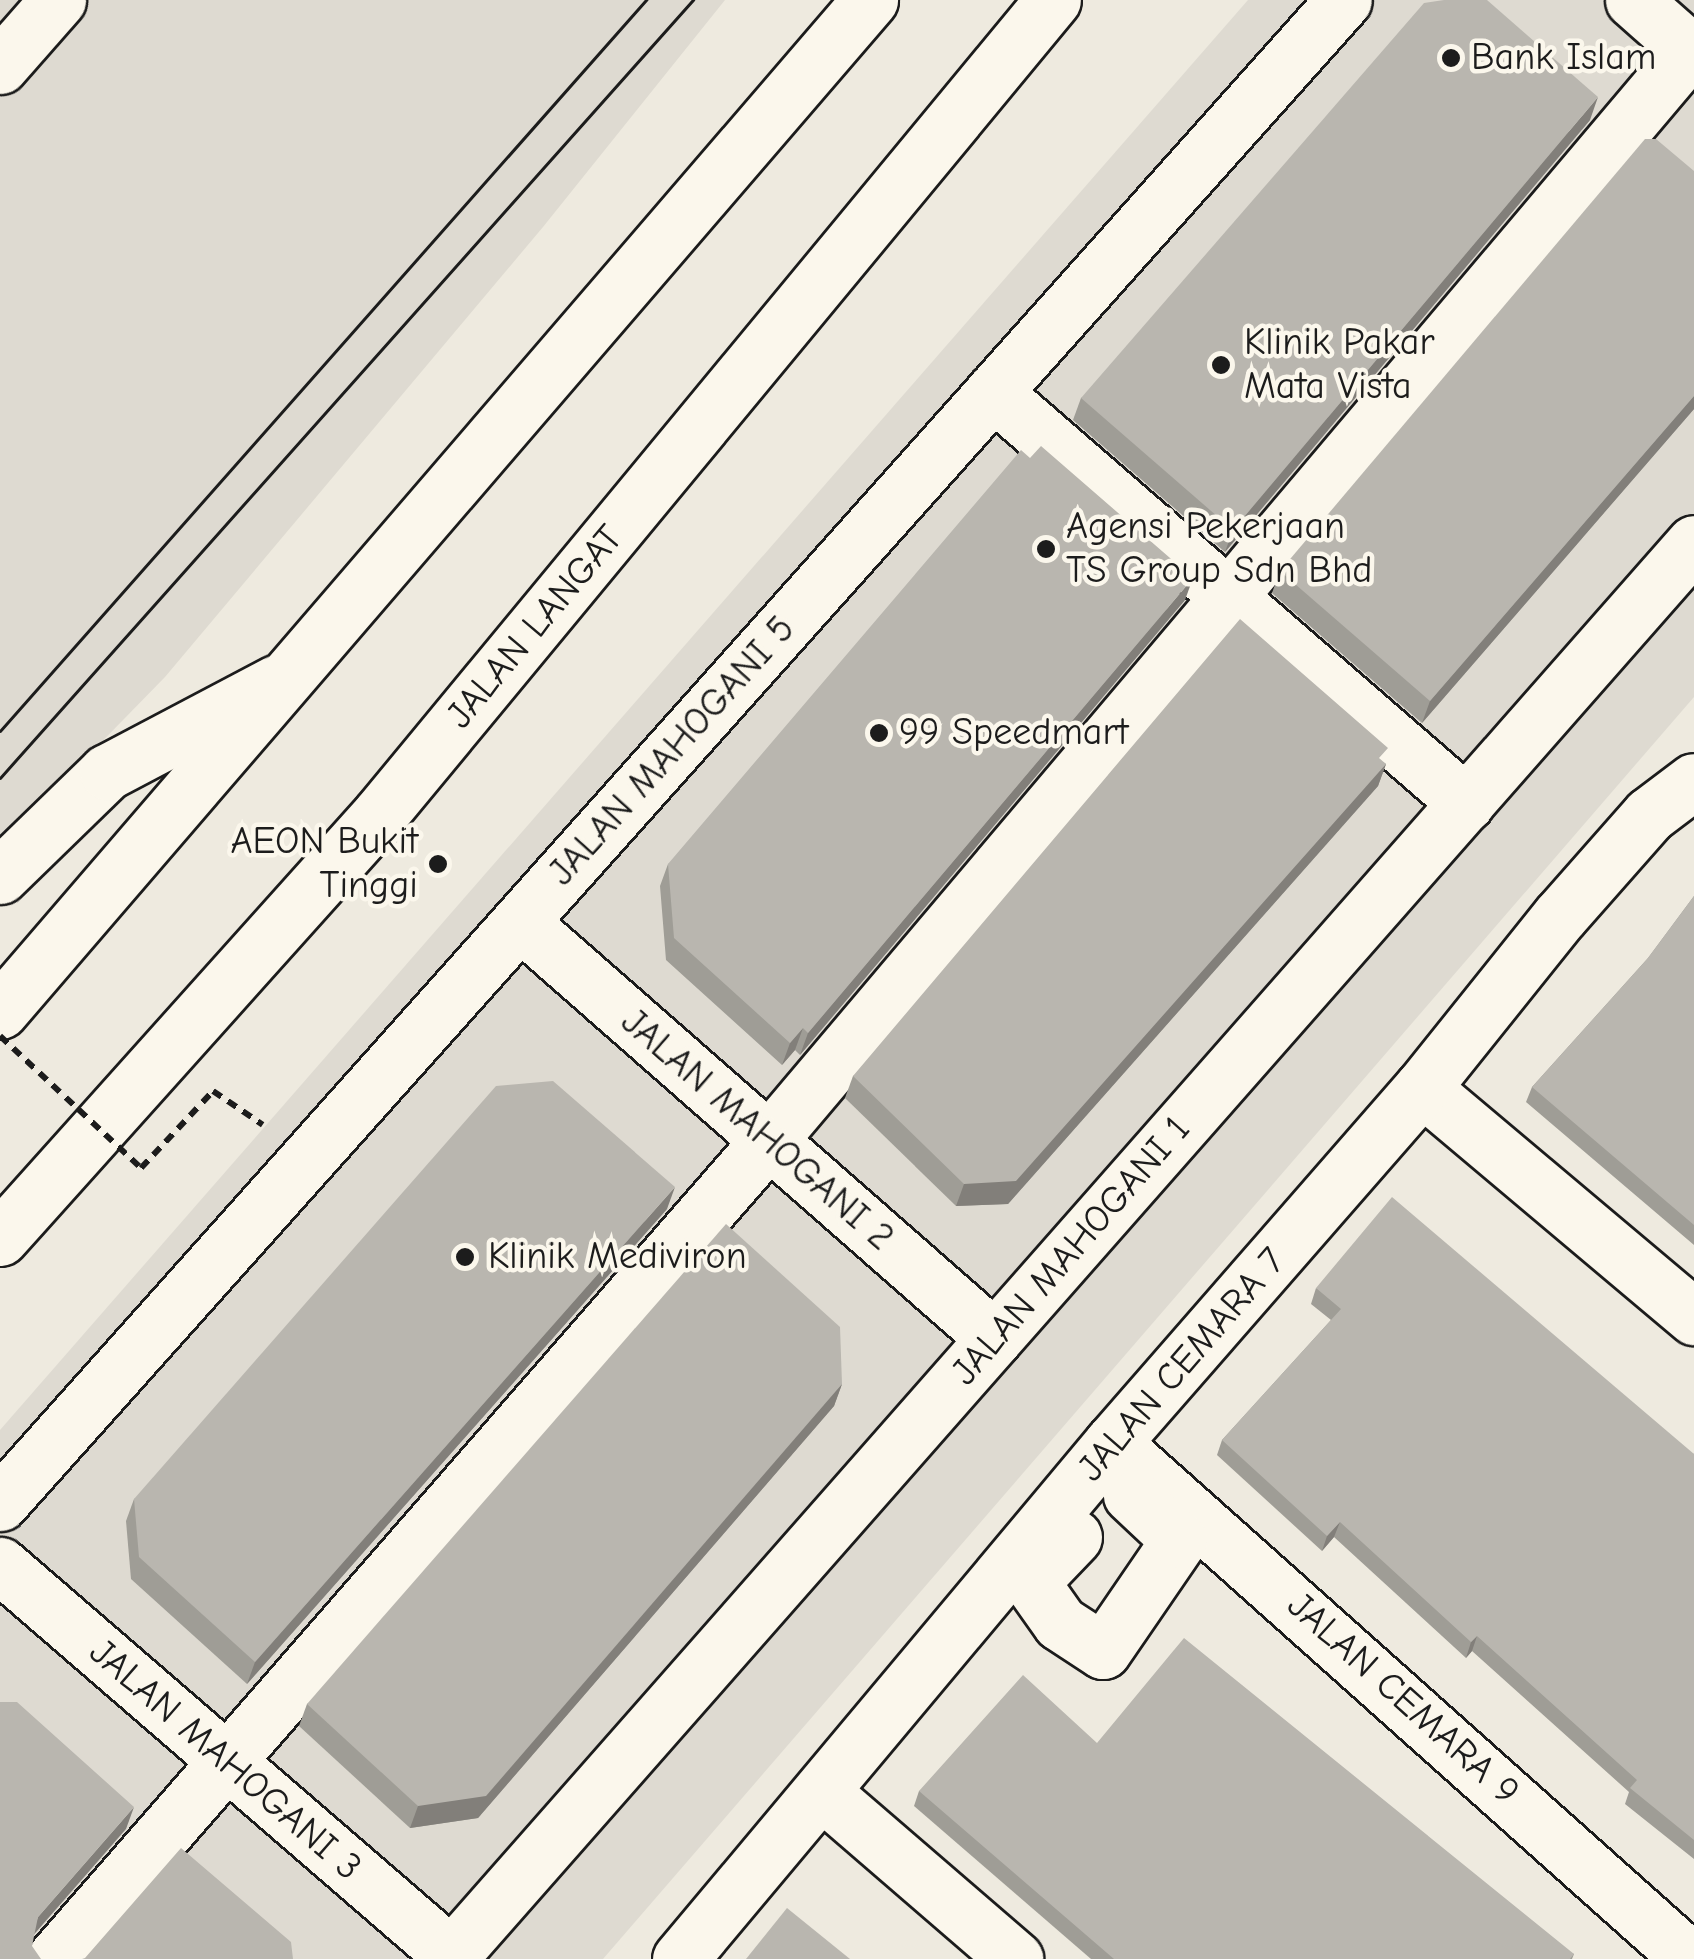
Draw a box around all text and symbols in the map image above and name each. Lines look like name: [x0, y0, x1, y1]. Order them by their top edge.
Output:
place label: Bank Islam: [1471, 35, 1656, 81]
marker: Bank Islam: [1440, 47, 1462, 69]
place label: Klinik Pakar Mata Vista: [1244, 320, 1435, 409]
marker: Klinik Pakar Mata Vista: [1208, 352, 1234, 378]
place label: Agensi Pekerjaan TS Group Sdn Bhd: [1066, 504, 1372, 594]
street label: JALAN LANGAT: [437, 516, 633, 738]
marker: Agensi Pekerjaan TS Group Sdn Bhd: [1035, 538, 1057, 560]
street label: JALAN MAHOGANI 5: [539, 607, 805, 895]
place label: 99 Speedmart: [899, 710, 1128, 756]
marker: 99 Speedmart: [868, 722, 890, 744]
place label: AEON Bukit Tinggi: [230, 819, 418, 908]
marker: AEON Bukit Tinggi: [427, 853, 449, 875]
street label: JALAN MAHOGANI 2: [612, 999, 902, 1261]
street label: JALAN MAHOGANI 1: [942, 1107, 1200, 1395]
place label: Klinik Mediviron: [488, 1234, 747, 1280]
street label: JALAN CEMARA 7: [1068, 1239, 1296, 1491]
marker: Klinik Mediviron: [452, 1244, 478, 1270]
street label: JALAN CEMARA 9: [1278, 1583, 1528, 1815]
street label: JALAN MAHOGANI 3: [80, 1630, 370, 1890]

